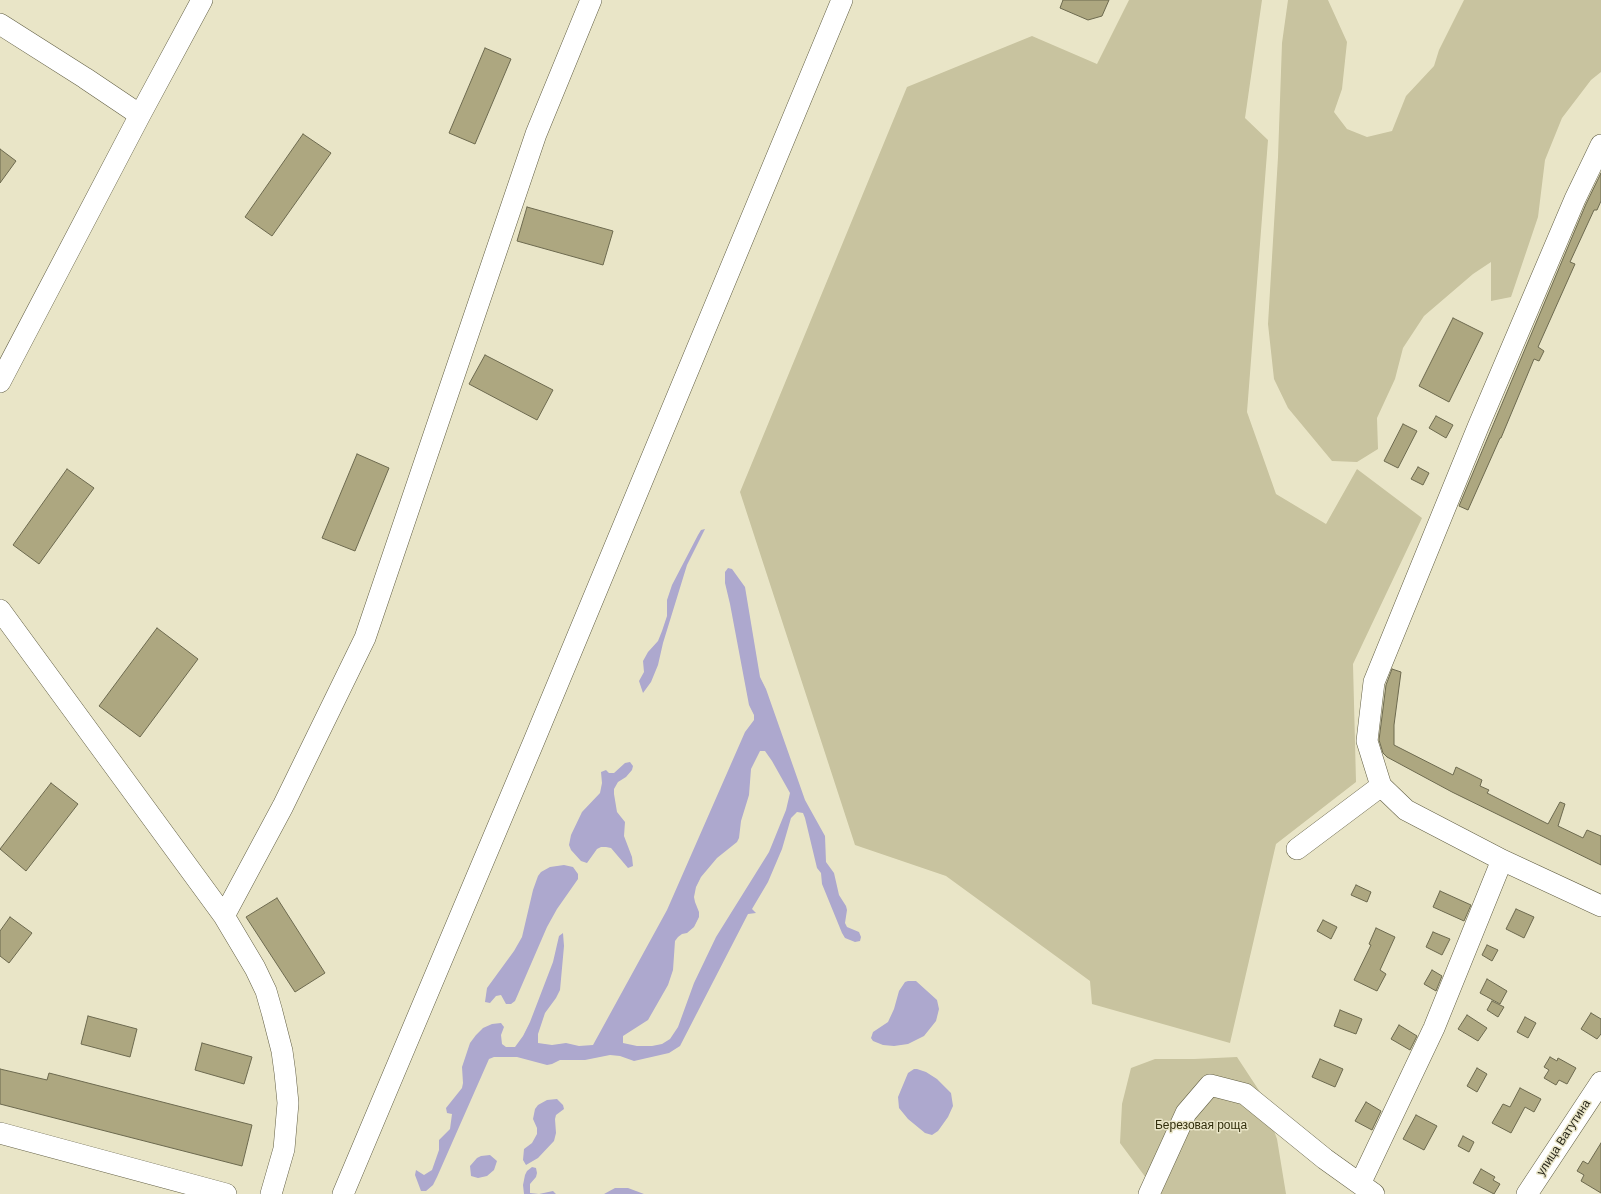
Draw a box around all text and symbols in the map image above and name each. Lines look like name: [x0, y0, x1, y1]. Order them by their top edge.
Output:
street label: улица Ватутина: [1534, 1097, 1594, 1179]
park label: Березовая роща: [1155, 1119, 1247, 1133]

